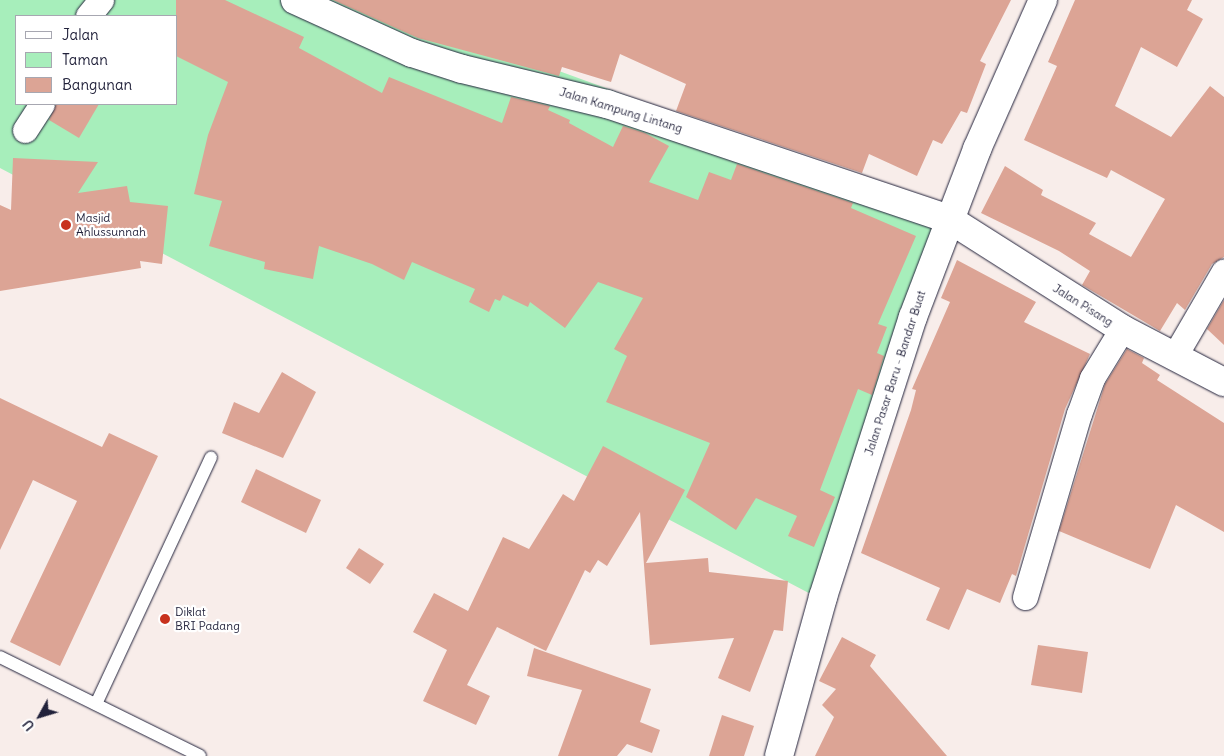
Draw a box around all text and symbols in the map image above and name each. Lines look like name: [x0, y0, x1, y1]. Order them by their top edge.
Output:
legend: [15, 15, 178, 105]
text: Jalan: [62, 25, 99, 44]
text: Taman: [62, 50, 108, 69]
text: Bangunan: [62, 75, 132, 94]
street label: Jalan Kampung Lintang: [558, 84, 684, 136]
place label: Masjid Ahlussunnah: [76, 211, 146, 239]
marker: Masjid Ahlussunnah: [60, 219, 72, 231]
street label: Jalan Pisang: [1050, 281, 1116, 329]
street label: Jalan Pasar Baru - Bandar Buat: [861, 289, 929, 457]
place label: Diklat BRI Padang: [175, 605, 240, 633]
marker: Diklat BRI Padang: [159, 613, 171, 625]
north arrow: [15, 691, 65, 741]
text: U: [18, 716, 38, 735]

